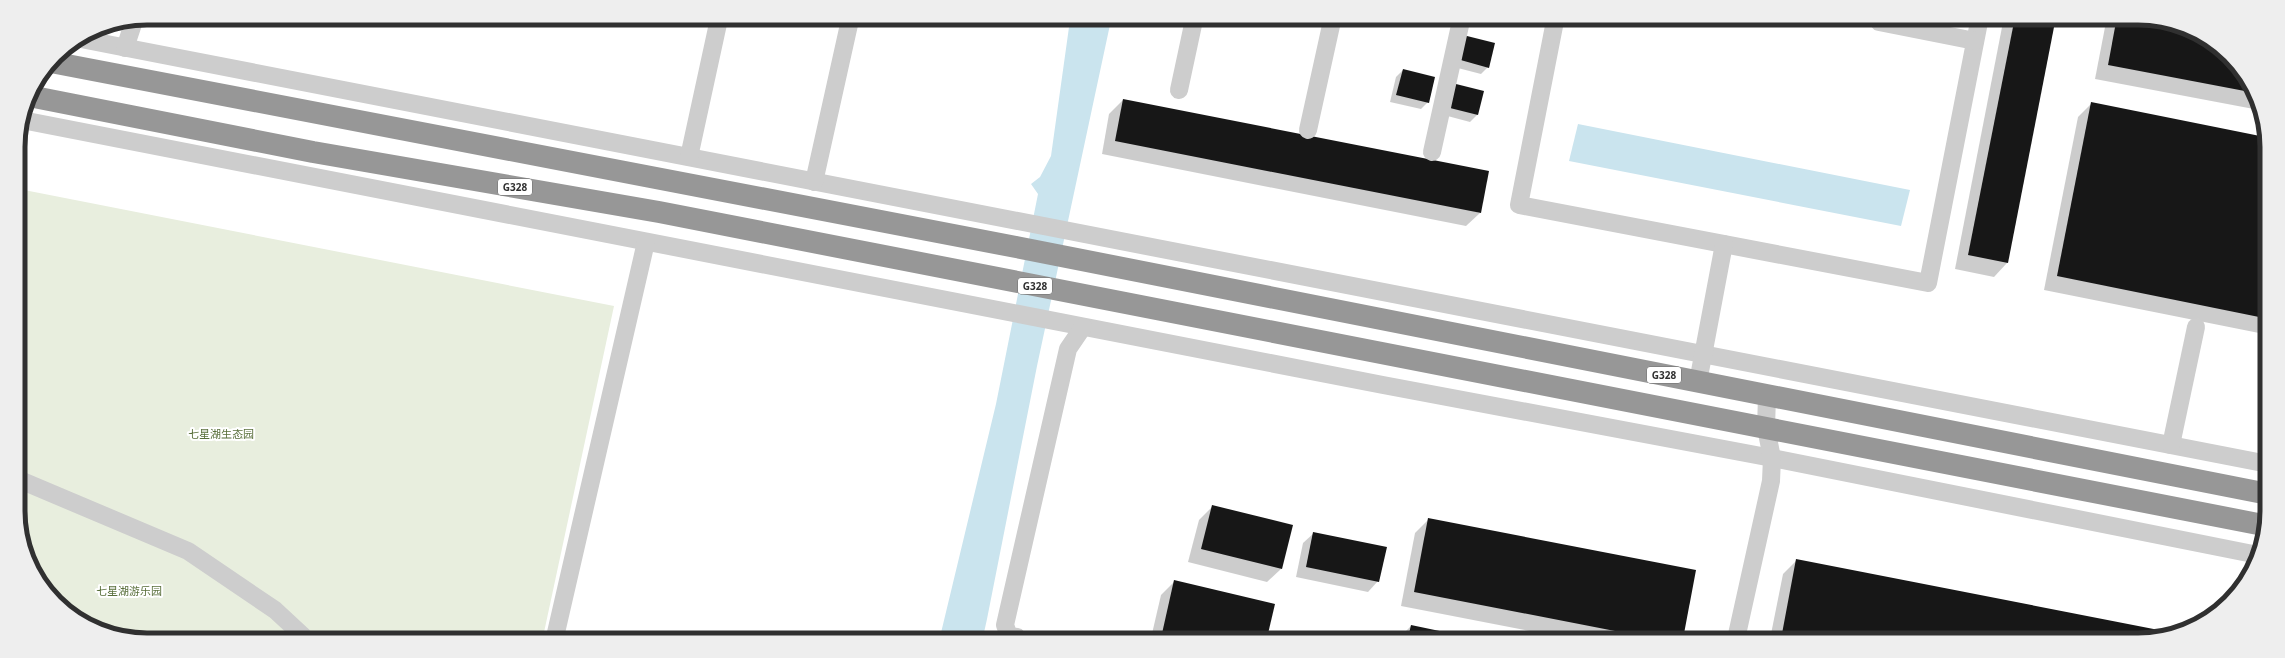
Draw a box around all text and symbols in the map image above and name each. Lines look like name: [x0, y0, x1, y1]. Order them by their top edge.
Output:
road number: G328: [498, 179, 532, 195]
road number: G328: [1018, 278, 1052, 294]
road number: G328: [1647, 367, 1681, 383]
park label: 七星湖生态园: [188, 426, 254, 441]
park label: 七星湖游乐园: [96, 583, 162, 598]

